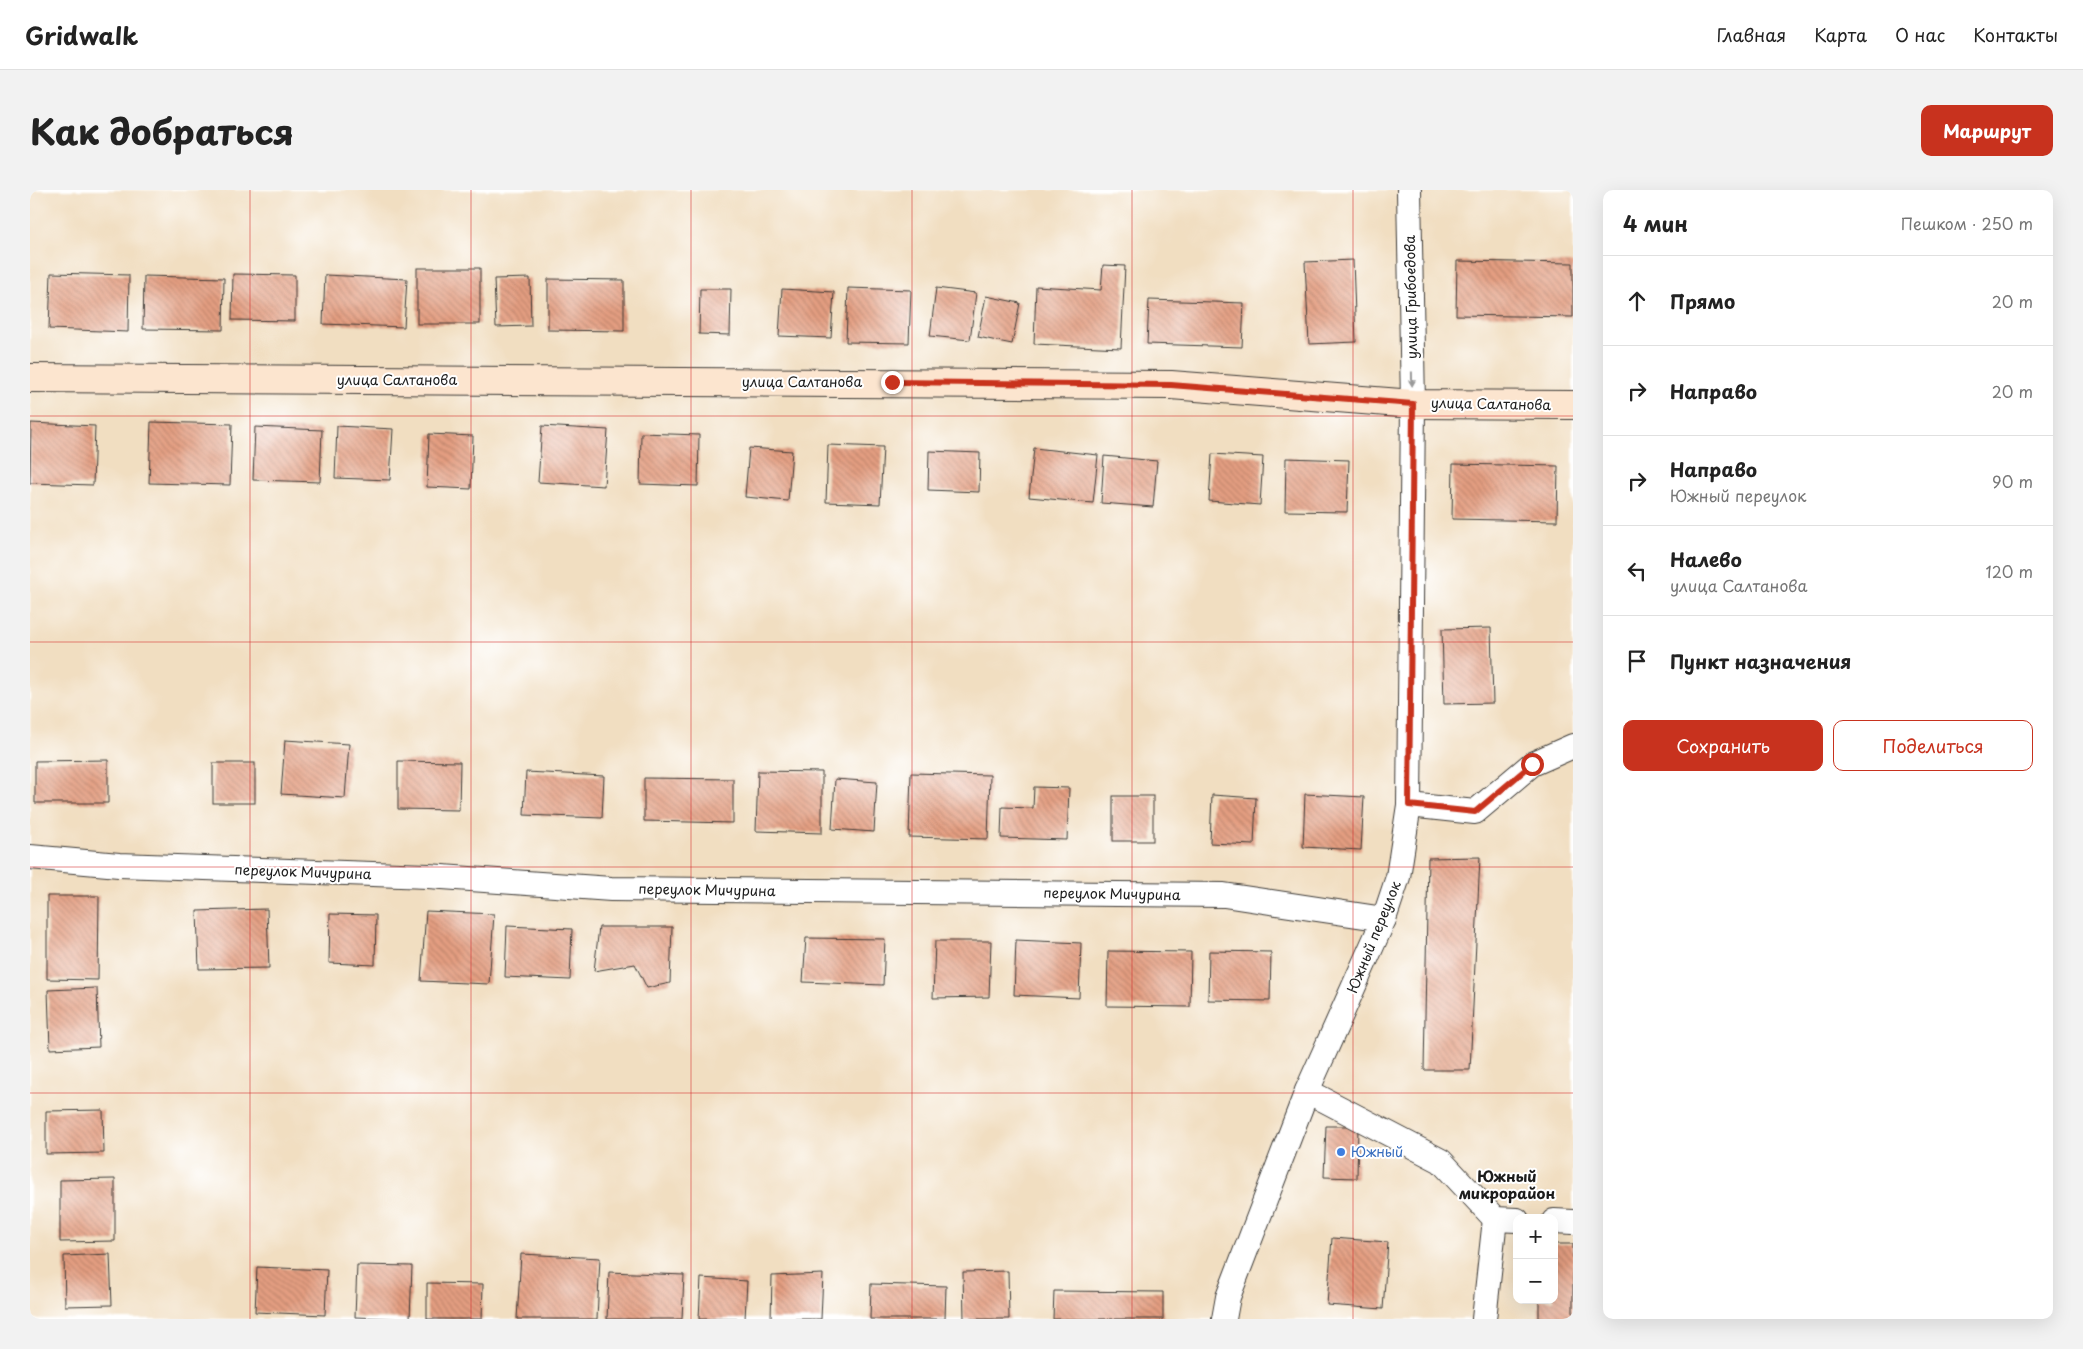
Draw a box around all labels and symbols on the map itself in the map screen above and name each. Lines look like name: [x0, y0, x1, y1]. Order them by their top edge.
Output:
street label: улица Грибоедова: [1399, 235, 1422, 359]
street label: улица Салтанова: [337, 369, 457, 390]
street label: улица Салтанова: [742, 371, 862, 392]
route end: [881, 371, 904, 394]
one-way arrow: [1409, 371, 1417, 387]
street label: улица Салтанова: [1431, 392, 1552, 415]
route start: [1521, 753, 1544, 776]
street label: переулок Мичурина: [234, 859, 372, 884]
street label: Южный переулок: [1341, 877, 1406, 996]
street label: переулок Мичурина: [638, 878, 776, 901]
street label: переулок Мичурина: [1043, 882, 1181, 905]
place label: Южный: [1351, 1141, 1403, 1162]
marker: Южный: [1335, 1146, 1347, 1158]
district label: Южный микрорайон: [1459, 1164, 1555, 1204]

